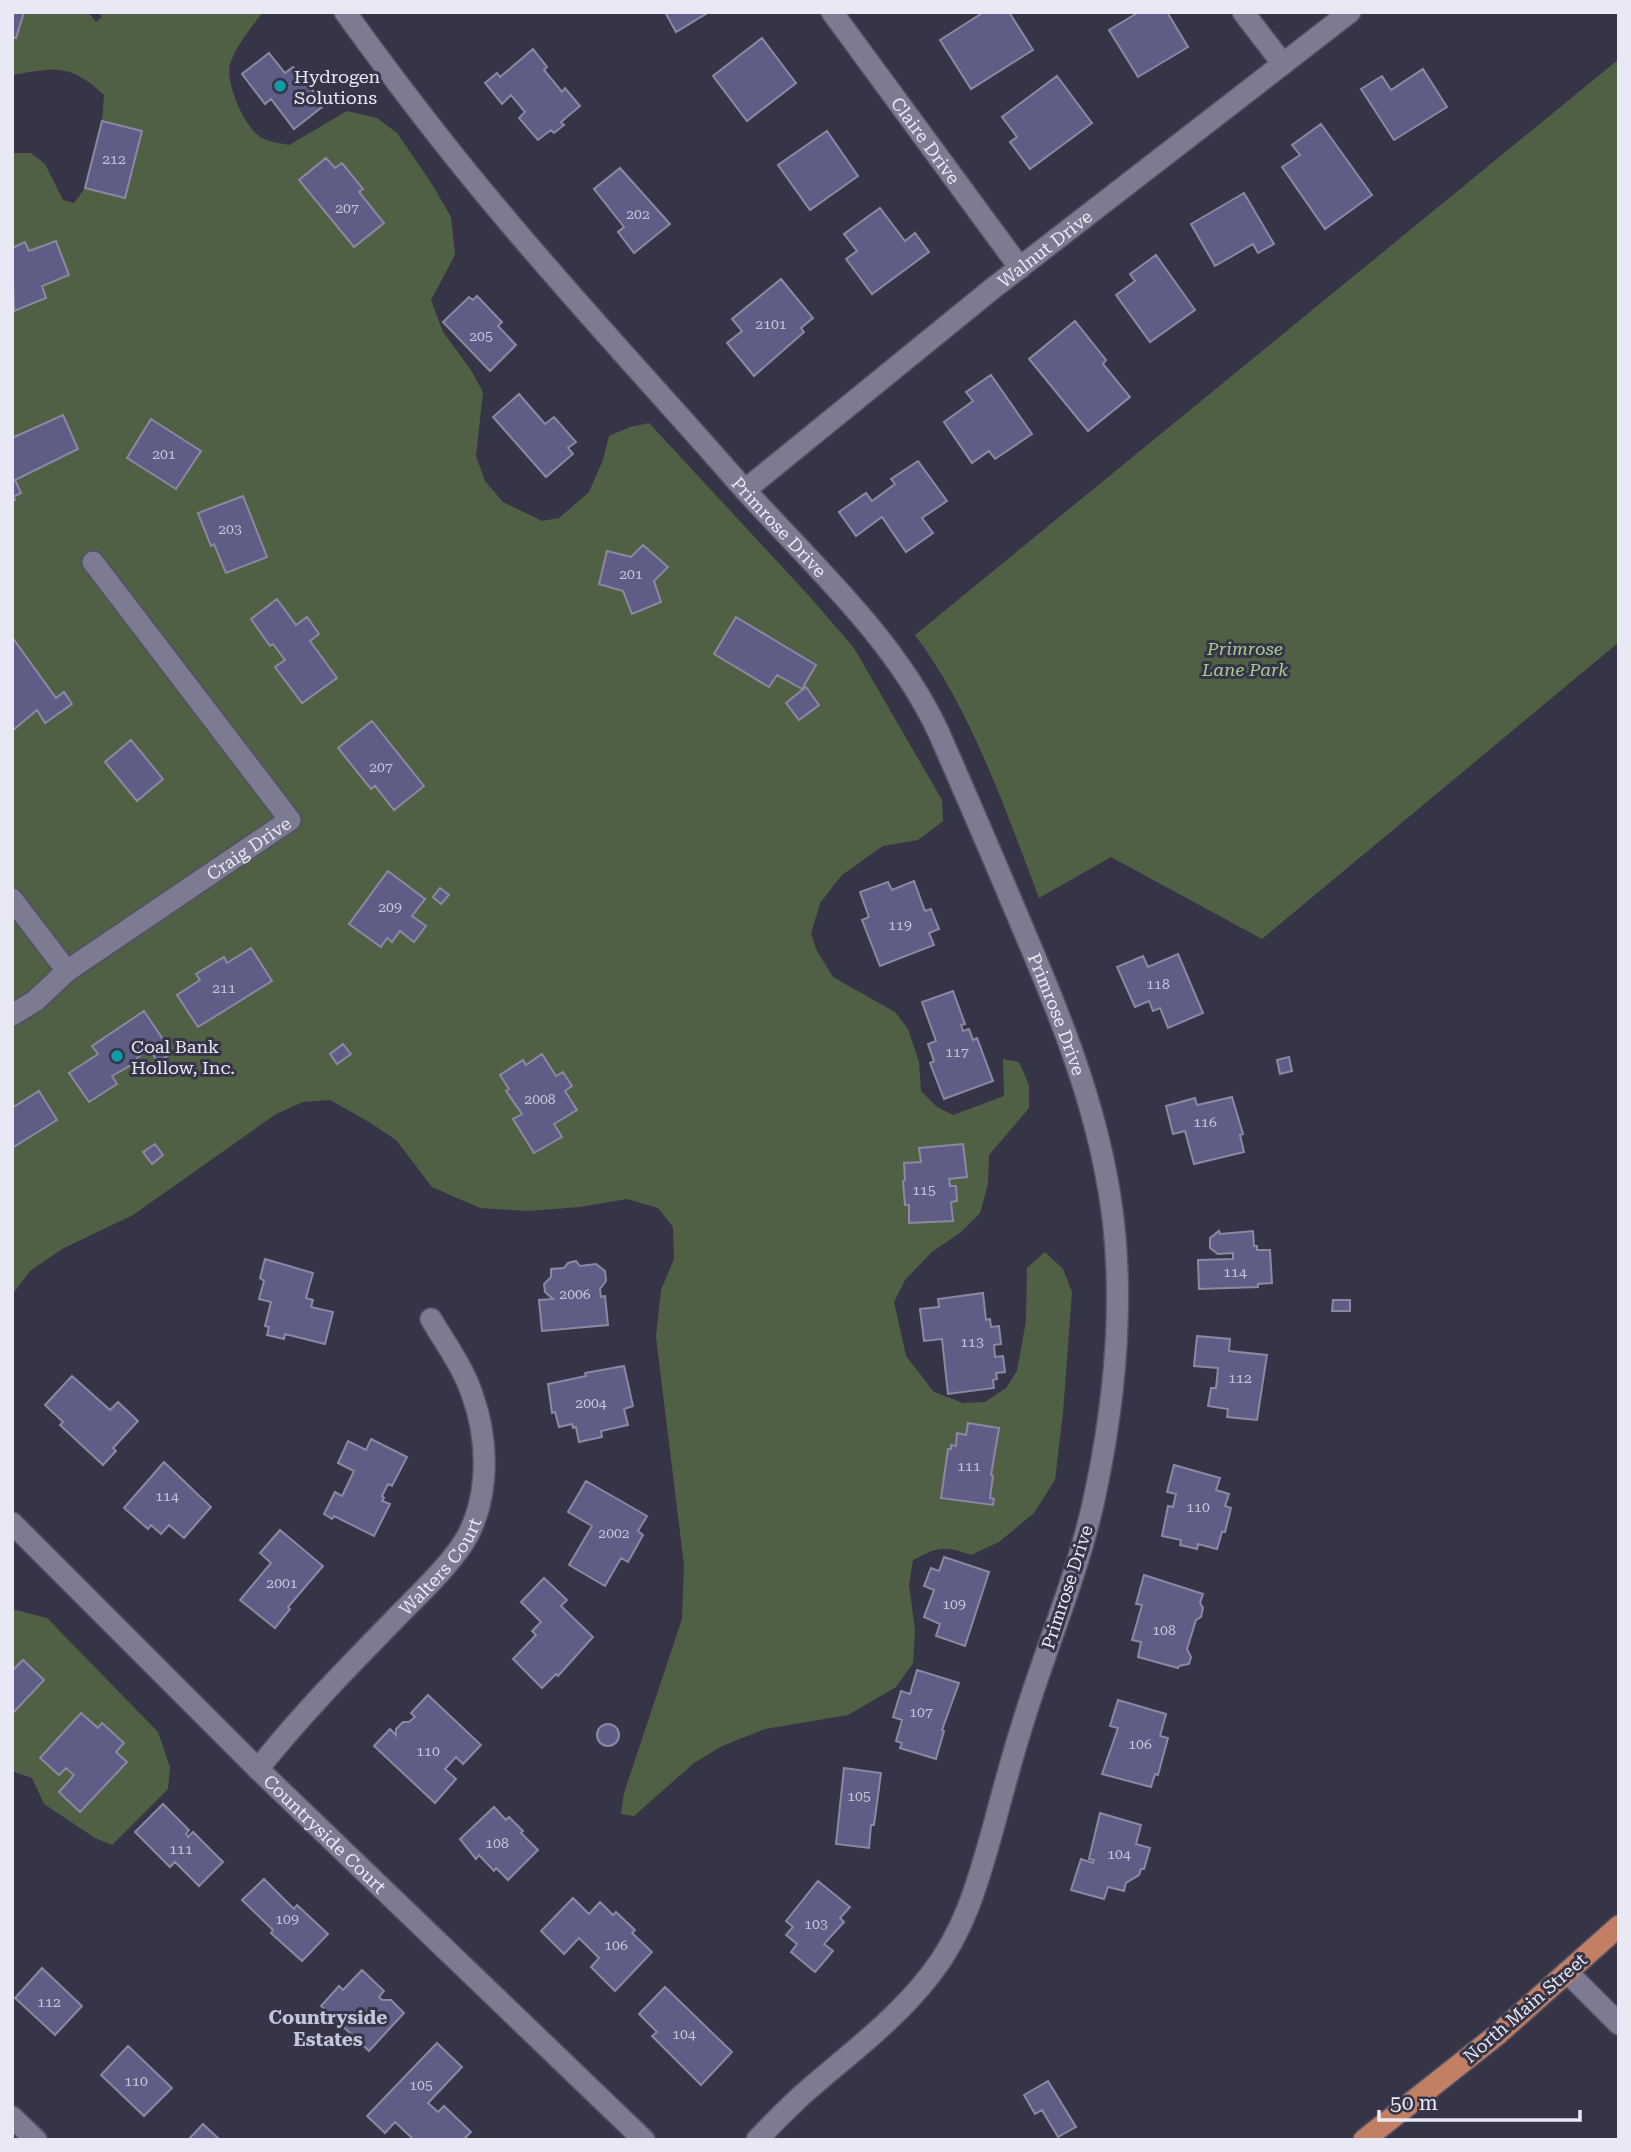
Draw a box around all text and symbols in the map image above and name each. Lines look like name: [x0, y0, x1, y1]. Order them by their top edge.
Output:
place label: Hydrogen Solutions: [294, 66, 381, 108]
marker: Hydrogen Solutions: [272, 78, 288, 94]
street label: Claire Drive: [887, 93, 965, 188]
house number: 212: [102, 151, 126, 167]
house number: 207: [335, 200, 359, 216]
street label: Walnut Drive: [993, 205, 1096, 291]
house number: 202: [626, 206, 650, 222]
house number: 2101: [755, 316, 787, 332]
house number: 205: [469, 328, 493, 344]
house number: 201: [152, 446, 176, 462]
street label: Primrose Drive: [728, 472, 831, 581]
house number: 203: [218, 521, 242, 537]
house number: 201: [619, 566, 643, 582]
park label: Primrose Lane Park: [1201, 638, 1288, 680]
house number: 207: [369, 759, 393, 775]
street label: Craig Drive: [202, 812, 295, 884]
house number: 209: [378, 899, 402, 915]
house number: 119: [888, 917, 912, 933]
street label: Primrose Drive: [1024, 950, 1090, 1078]
house number: 118: [1146, 976, 1170, 992]
house number: 211: [212, 980, 236, 996]
place label: Coal Bank Hollow, Inc.: [131, 1036, 235, 1078]
house number: 117: [945, 1044, 969, 1060]
marker: Coal Bank Hollow, Inc.: [109, 1048, 125, 1064]
house number: 2008: [524, 1091, 556, 1107]
house number: 116: [1193, 1114, 1217, 1130]
house number: 115: [912, 1182, 936, 1198]
house number: 114: [1223, 1264, 1247, 1280]
house number: 2006: [559, 1286, 591, 1302]
house number: 113: [960, 1334, 984, 1350]
house number: 112: [1228, 1370, 1252, 1386]
house number: 2004: [575, 1395, 607, 1411]
house number: 111: [957, 1458, 981, 1474]
house number: 114: [155, 1488, 179, 1504]
house number: 110: [1186, 1499, 1210, 1515]
street label: Walters Court: [394, 1515, 485, 1619]
street label: Primrose Drive: [1037, 1522, 1097, 1652]
house number: 2002: [598, 1525, 630, 1541]
house number: 2001: [266, 1575, 298, 1591]
house number: 109: [942, 1596, 966, 1612]
house number: 108: [1152, 1622, 1176, 1638]
house number: 107: [909, 1704, 933, 1720]
house number: 106: [1128, 1736, 1152, 1752]
house number: 110: [416, 1743, 440, 1759]
street label: Countryside Court: [259, 1770, 391, 1897]
house number: 105: [847, 1788, 871, 1804]
house number: 108: [485, 1835, 509, 1851]
house number: 111: [169, 1841, 193, 1857]
house number: 104: [1107, 1846, 1131, 1862]
house number: 109: [275, 1911, 299, 1927]
house number: 103: [804, 1916, 828, 1932]
house number: 106: [604, 1937, 628, 1953]
street label: North Main Street: [1459, 1949, 1591, 2067]
house number: 112: [37, 1994, 61, 2010]
district label: Countryside Estates: [269, 2006, 387, 2051]
house number: 104: [672, 2026, 696, 2042]
house number: 110: [124, 2073, 148, 2089]
house number: 105: [409, 2077, 433, 2093]
scale bar: [1379, 2078, 1580, 2122]
text: 50 m: [1390, 2091, 1438, 2115]

